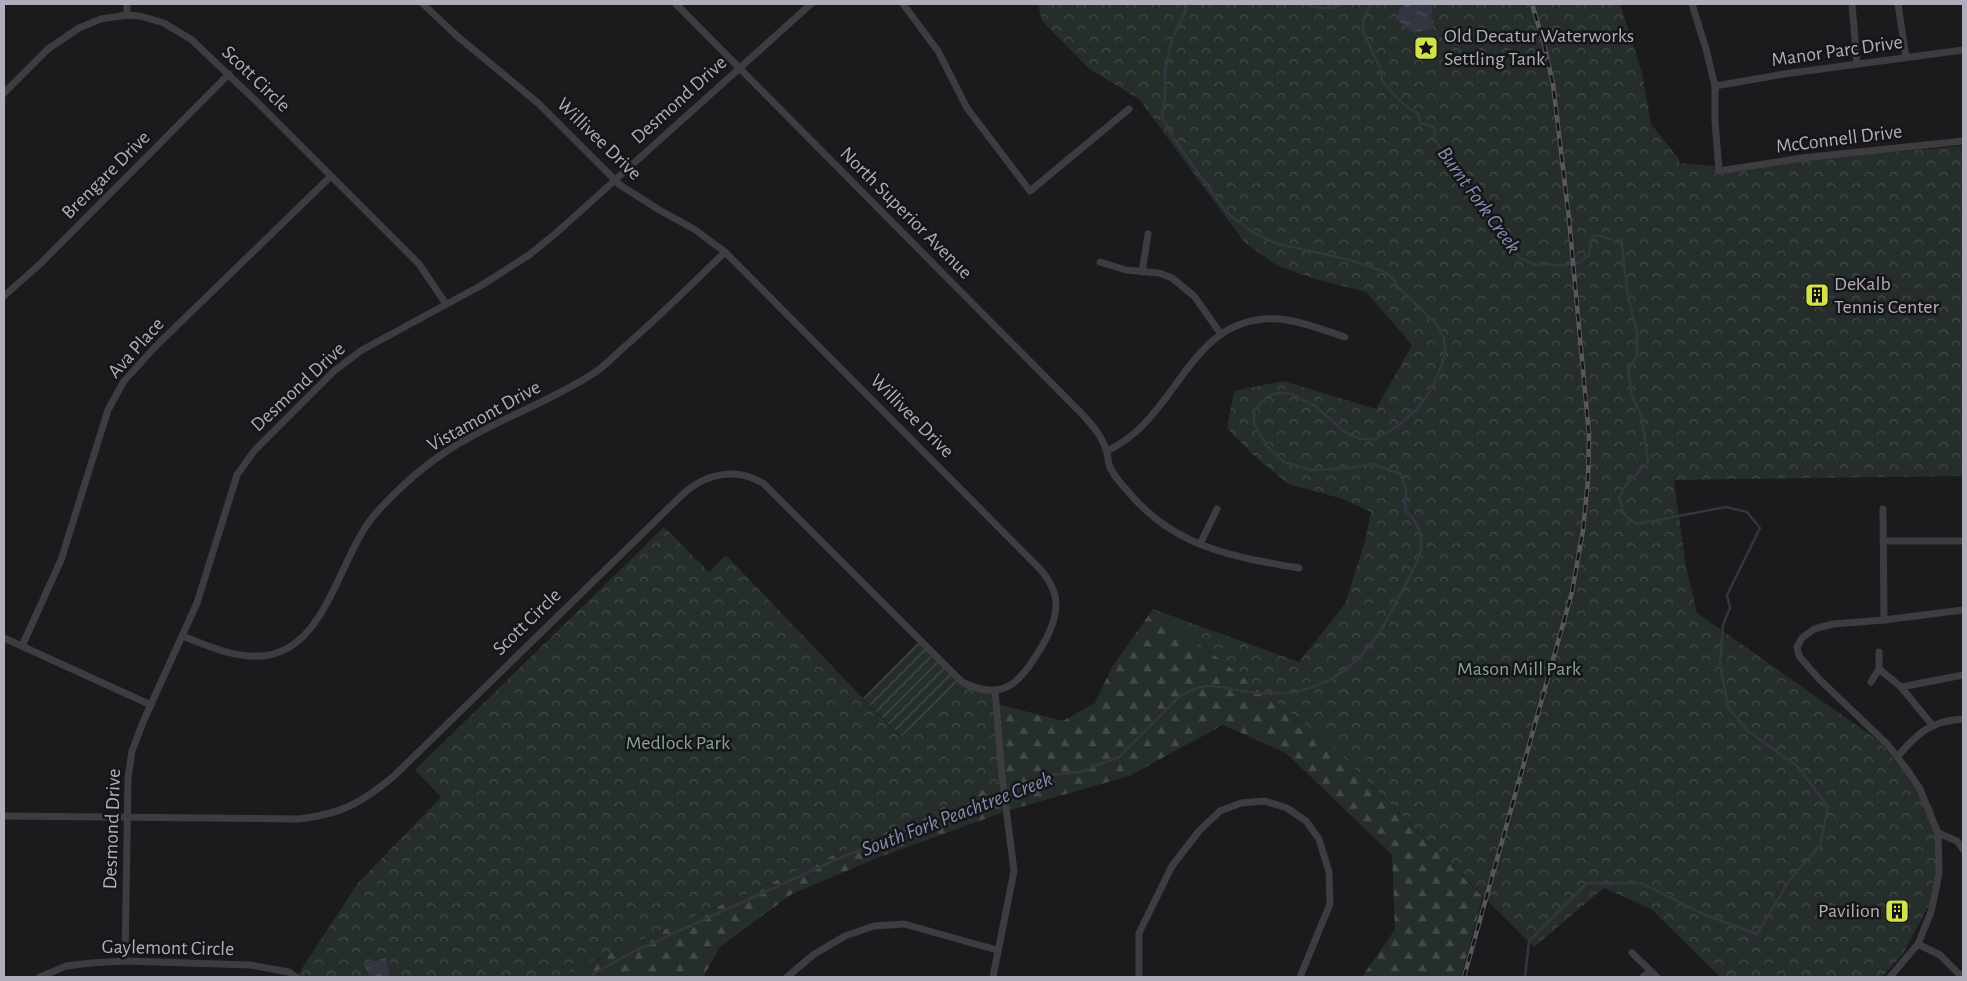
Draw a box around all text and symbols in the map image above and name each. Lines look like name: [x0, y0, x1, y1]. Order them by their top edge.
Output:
place label: Old Decatur Waterworks Settling Tank: [1444, 26, 1634, 69]
street label: Manor Parc Drive: [1770, 32, 1904, 70]
place icon: Old Decatur Waterworks Settling Tank: [1413, 35, 1439, 61]
street label: Scott Circle: [218, 42, 294, 116]
street label: Desmond Drive: [627, 52, 731, 148]
street label: Willivee Drive: [553, 94, 645, 184]
street label: McConnell Drive: [1775, 121, 1903, 157]
street label: Brengare Drive: [58, 127, 154, 223]
street label: North Superior Avenue: [836, 143, 976, 283]
water label: Burnt Fork Creek: [1433, 143, 1525, 257]
place label: DeKalb Tennis Center: [1834, 274, 1940, 317]
building icon: DeKalb Tennis Center: [1804, 282, 1830, 308]
street label: Ava Place: [104, 314, 168, 382]
street label: Desmond Drive: [247, 339, 349, 435]
street label: Willivee Drive: [866, 370, 958, 462]
street label: Vistamont Drive: [424, 377, 544, 455]
street label: Scott Circle: [489, 585, 565, 659]
park label: Mason Mill Park: [1457, 659, 1581, 679]
park label: Medlock Park: [626, 733, 730, 753]
street label: Desmond Drive: [100, 768, 124, 890]
water label: South Fork Peachtree Creek: [859, 768, 1056, 860]
building icon: Pavilion: [1884, 898, 1910, 924]
place label: Pavilion: [1818, 901, 1880, 921]
street label: Gaylemont Circle: [102, 937, 234, 959]

